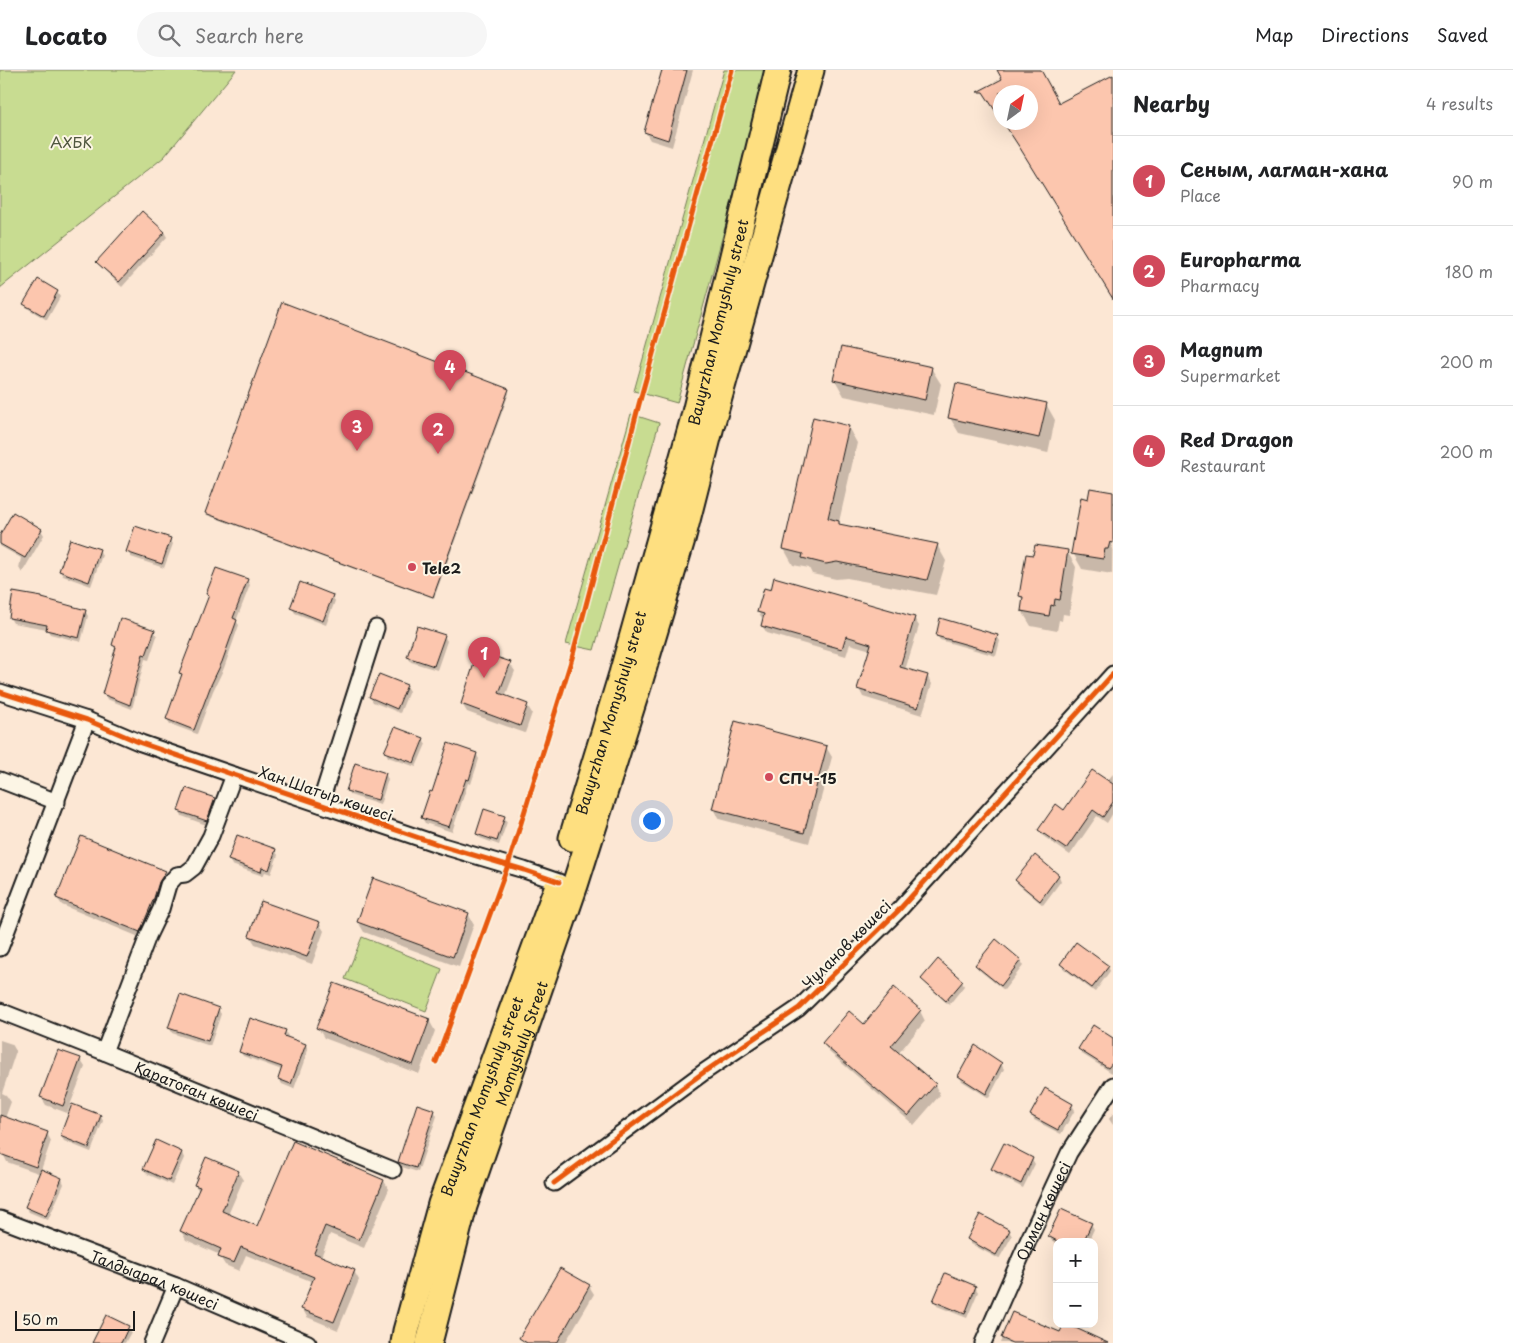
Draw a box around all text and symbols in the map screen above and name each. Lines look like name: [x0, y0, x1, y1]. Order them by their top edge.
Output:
search box: [137, 12, 487, 57]
text: Locato: [25, 17, 107, 53]
icon: search: [155, 21, 183, 49]
text: Search here: [195, 21, 304, 49]
text: Map: [1255, 21, 1293, 48]
text: Directions: [1321, 21, 1409, 48]
text: Saved: [1437, 21, 1488, 48]
north arrow: [993, 85, 1038, 130]
text: Nearby: [1133, 87, 1210, 119]
text: 4 results: [1426, 91, 1493, 115]
park label: АХБК: [50, 130, 92, 153]
text: Сеным, лагман-хана: [1180, 155, 1388, 183]
text: 1: [1145, 169, 1153, 193]
text: 90 m: [1452, 169, 1493, 193]
text: Place: [1180, 183, 1221, 207]
street label: Bauyrzhan Momyshuly street: [681, 217, 753, 428]
text: Europharma: [1180, 245, 1301, 273]
text: 2: [1143, 259, 1155, 283]
text: 180 m: [1445, 259, 1493, 283]
text: Pharmacy: [1180, 273, 1260, 297]
text: Magnum: [1180, 335, 1263, 363]
text: 3: [1144, 349, 1154, 373]
text: 200 m: [1440, 349, 1493, 373]
pin: 4: [434, 350, 466, 391]
text: Supermarket: [1180, 363, 1280, 387]
pin: 3: [341, 410, 373, 451]
pin: 2: [422, 413, 454, 454]
text: Red Dragon: [1180, 425, 1294, 453]
text: 4: [1144, 439, 1154, 463]
text: 200 m: [1440, 439, 1493, 463]
text: Restaurant: [1180, 453, 1266, 477]
place label: Tele2: [422, 556, 462, 579]
marker: Tele2: [406, 561, 418, 573]
street label: Bauyrzhan Momyshuly street: [568, 608, 651, 817]
pin: 1: [468, 637, 500, 678]
street label: Хан Шатыр көшесі: [256, 759, 396, 827]
place label: СПЧ-15: [779, 766, 837, 789]
marker: СПЧ-15: [763, 771, 775, 783]
your location: [639, 808, 665, 834]
street label: Чуланов көшесі: [796, 894, 896, 994]
street label: Momyshuly Street: [488, 977, 553, 1108]
street label: Bauyrzhan Momyshuly street: [433, 993, 528, 1199]
street label: Қаратоған көшесі: [131, 1054, 262, 1125]
street label: Орман көшесі: [1009, 1157, 1075, 1264]
map controls: [1053, 1238, 1098, 1328]
button: +: [1053, 1238, 1098, 1283]
street label: Талдыарал көшесі: [87, 1243, 223, 1315]
button: −: [1053, 1283, 1098, 1328]
scale bar: [15, 1308, 135, 1331]
text: 50 m: [22, 1309, 58, 1330]

